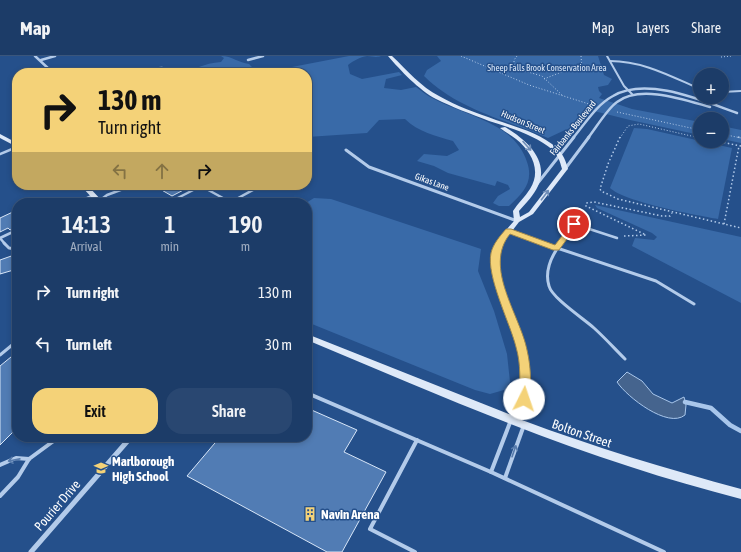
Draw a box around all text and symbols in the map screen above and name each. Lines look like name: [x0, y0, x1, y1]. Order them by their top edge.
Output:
text: Map: [20, 17, 51, 39]
text: Map: [592, 20, 614, 36]
text: Layers: [636, 20, 669, 36]
text: Share: [691, 20, 721, 36]
park label: Sheep Falls Brook Conservation Area: [487, 63, 607, 73]
map controls: [693, 68, 729, 148]
button: +: [693, 68, 729, 104]
icon: right: [32, 84, 84, 136]
text: 130 m: [98, 84, 161, 116]
street label: Fairbanks Boulevard: [548, 99, 598, 157]
street label: Hudson Street: [500, 108, 547, 136]
button: −: [693, 112, 729, 148]
text: Turn right: [98, 117, 161, 138]
one-way arrow: [522, 141, 531, 151]
icon: left: [109, 160, 131, 182]
icon: ahead: [151, 160, 173, 182]
icon: right: [193, 160, 215, 182]
street label: Gikas Lane: [414, 171, 450, 193]
one-way arrow: [541, 189, 549, 200]
pin: [557, 207, 591, 241]
text: 14:13: [62, 211, 111, 238]
text: 1: [164, 211, 175, 238]
text: 190: [229, 211, 262, 238]
icon: arrive: [563, 213, 585, 235]
text: Arrival: [70, 239, 102, 254]
text: min: [160, 239, 179, 254]
text: m: [241, 239, 250, 254]
icon: right: [32, 281, 54, 303]
text: Turn right: [66, 284, 119, 301]
text: 130 m: [258, 284, 292, 301]
icon: left: [32, 333, 54, 355]
text: Turn left: [66, 336, 112, 353]
text: 30 m: [265, 336, 292, 353]
position arrow: [503, 378, 545, 420]
button: Exit: [32, 388, 158, 434]
button: Share: [166, 388, 292, 434]
street label: Bolton Street: [550, 416, 614, 451]
one-way arrow: [511, 445, 518, 458]
place label: Marlborough High School: [112, 454, 174, 484]
one-way arrow: [8, 456, 21, 464]
school or university icon: Marlborough High School: [93, 460, 109, 476]
street label: Pourier Drive: [31, 477, 84, 534]
building icon: Navin Arena: [302, 506, 318, 522]
place label: Navin Arena: [321, 507, 380, 522]

